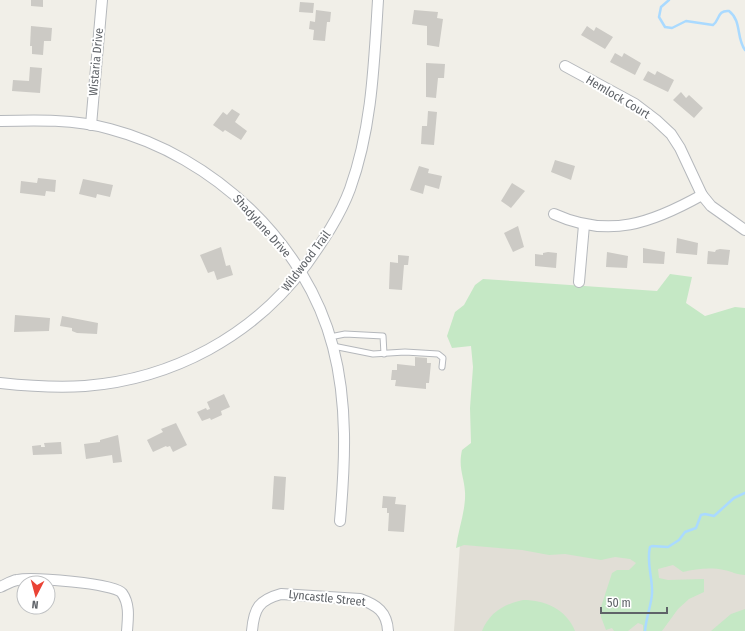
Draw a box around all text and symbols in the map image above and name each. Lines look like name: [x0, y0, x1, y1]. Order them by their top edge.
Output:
street label: Wistaria Drive: [86, 27, 106, 97]
street label: Hemlock Court: [584, 72, 653, 122]
street label: Shadylane Drive: [230, 192, 294, 260]
street label: Wildwood Trail: [279, 228, 333, 294]
north arrow: [16, 575, 56, 615]
street label: Lyncastle Street: [288, 587, 366, 609]
scale bar: [601, 589, 667, 615]
text: 50 m: [607, 596, 631, 610]
text: N: [31, 598, 39, 611]

